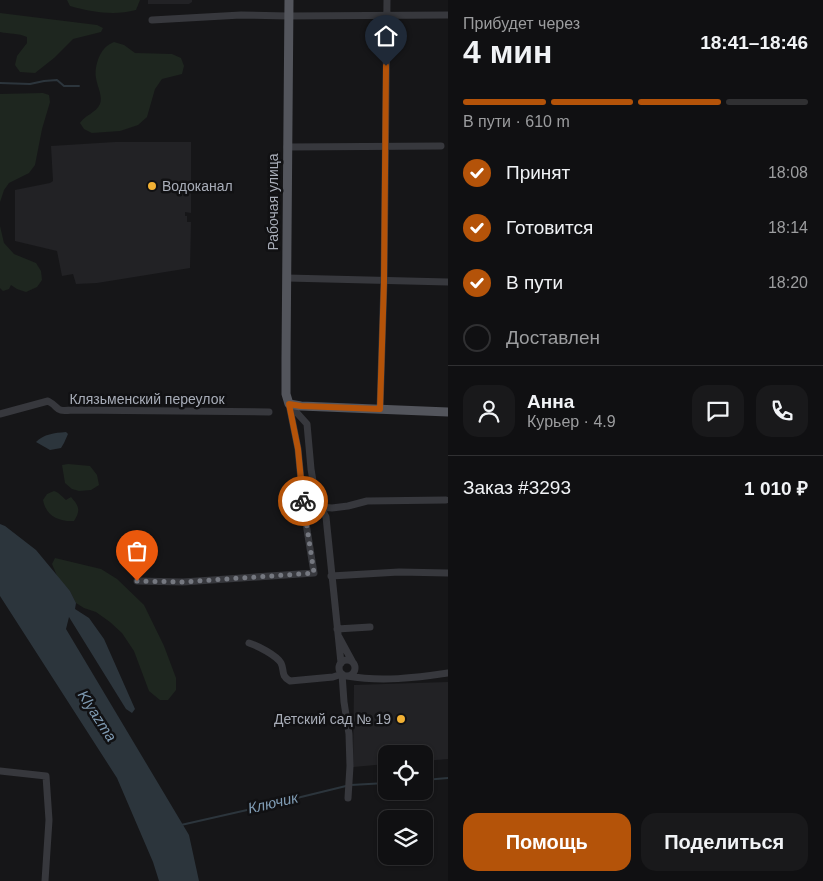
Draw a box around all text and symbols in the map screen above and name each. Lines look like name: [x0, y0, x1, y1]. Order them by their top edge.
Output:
pin: [365, 15, 407, 66]
text: Прибудет через: [463, 15, 580, 32]
icon: home: [372, 22, 400, 50]
text: 18:41–18:46: [700, 32, 808, 53]
text: 4 мин: [463, 34, 552, 70]
text: В пути · 610 m: [463, 113, 570, 130]
street label: Рабочая улица: [265, 153, 281, 251]
icon: check: [463, 159, 491, 187]
text: Принят: [506, 162, 570, 183]
text: 18:08: [768, 164, 808, 181]
place label: Водоканал: [162, 178, 233, 194]
marker: Водоканал: [146, 180, 158, 192]
icon: check: [463, 214, 491, 242]
text: Готовится: [506, 217, 593, 238]
text: 18:14: [768, 219, 808, 236]
icon: check: [463, 269, 491, 297]
text: В пути: [506, 272, 563, 293]
text: 18:20: [768, 274, 808, 291]
text: Доставлен: [506, 327, 600, 348]
button: person: [463, 385, 515, 437]
button: chat: [692, 385, 744, 437]
button: phone: [756, 385, 808, 437]
street label: Клязьменский переулок: [69, 391, 225, 407]
text: Анна: [527, 391, 574, 412]
text: Курьер · 4.9: [527, 413, 616, 430]
courier: [278, 476, 328, 526]
text: Заказ #3293: [463, 477, 571, 498]
text: 1 010 ₽: [744, 478, 808, 499]
icon: bike: [289, 487, 317, 515]
pin: [116, 530, 158, 581]
icon: bag: [123, 537, 151, 565]
water label: Klyazma: [75, 687, 120, 744]
place label: Детский сад № 19: [274, 711, 391, 727]
marker: Детский сад № 19: [395, 713, 407, 725]
map controls: [378, 745, 433, 865]
button: locate: [378, 745, 433, 800]
water label: Ключик: [246, 788, 301, 817]
button: layers: [378, 810, 433, 865]
button: Помощь: [463, 813, 631, 871]
button: Поделиться: [641, 813, 808, 871]

